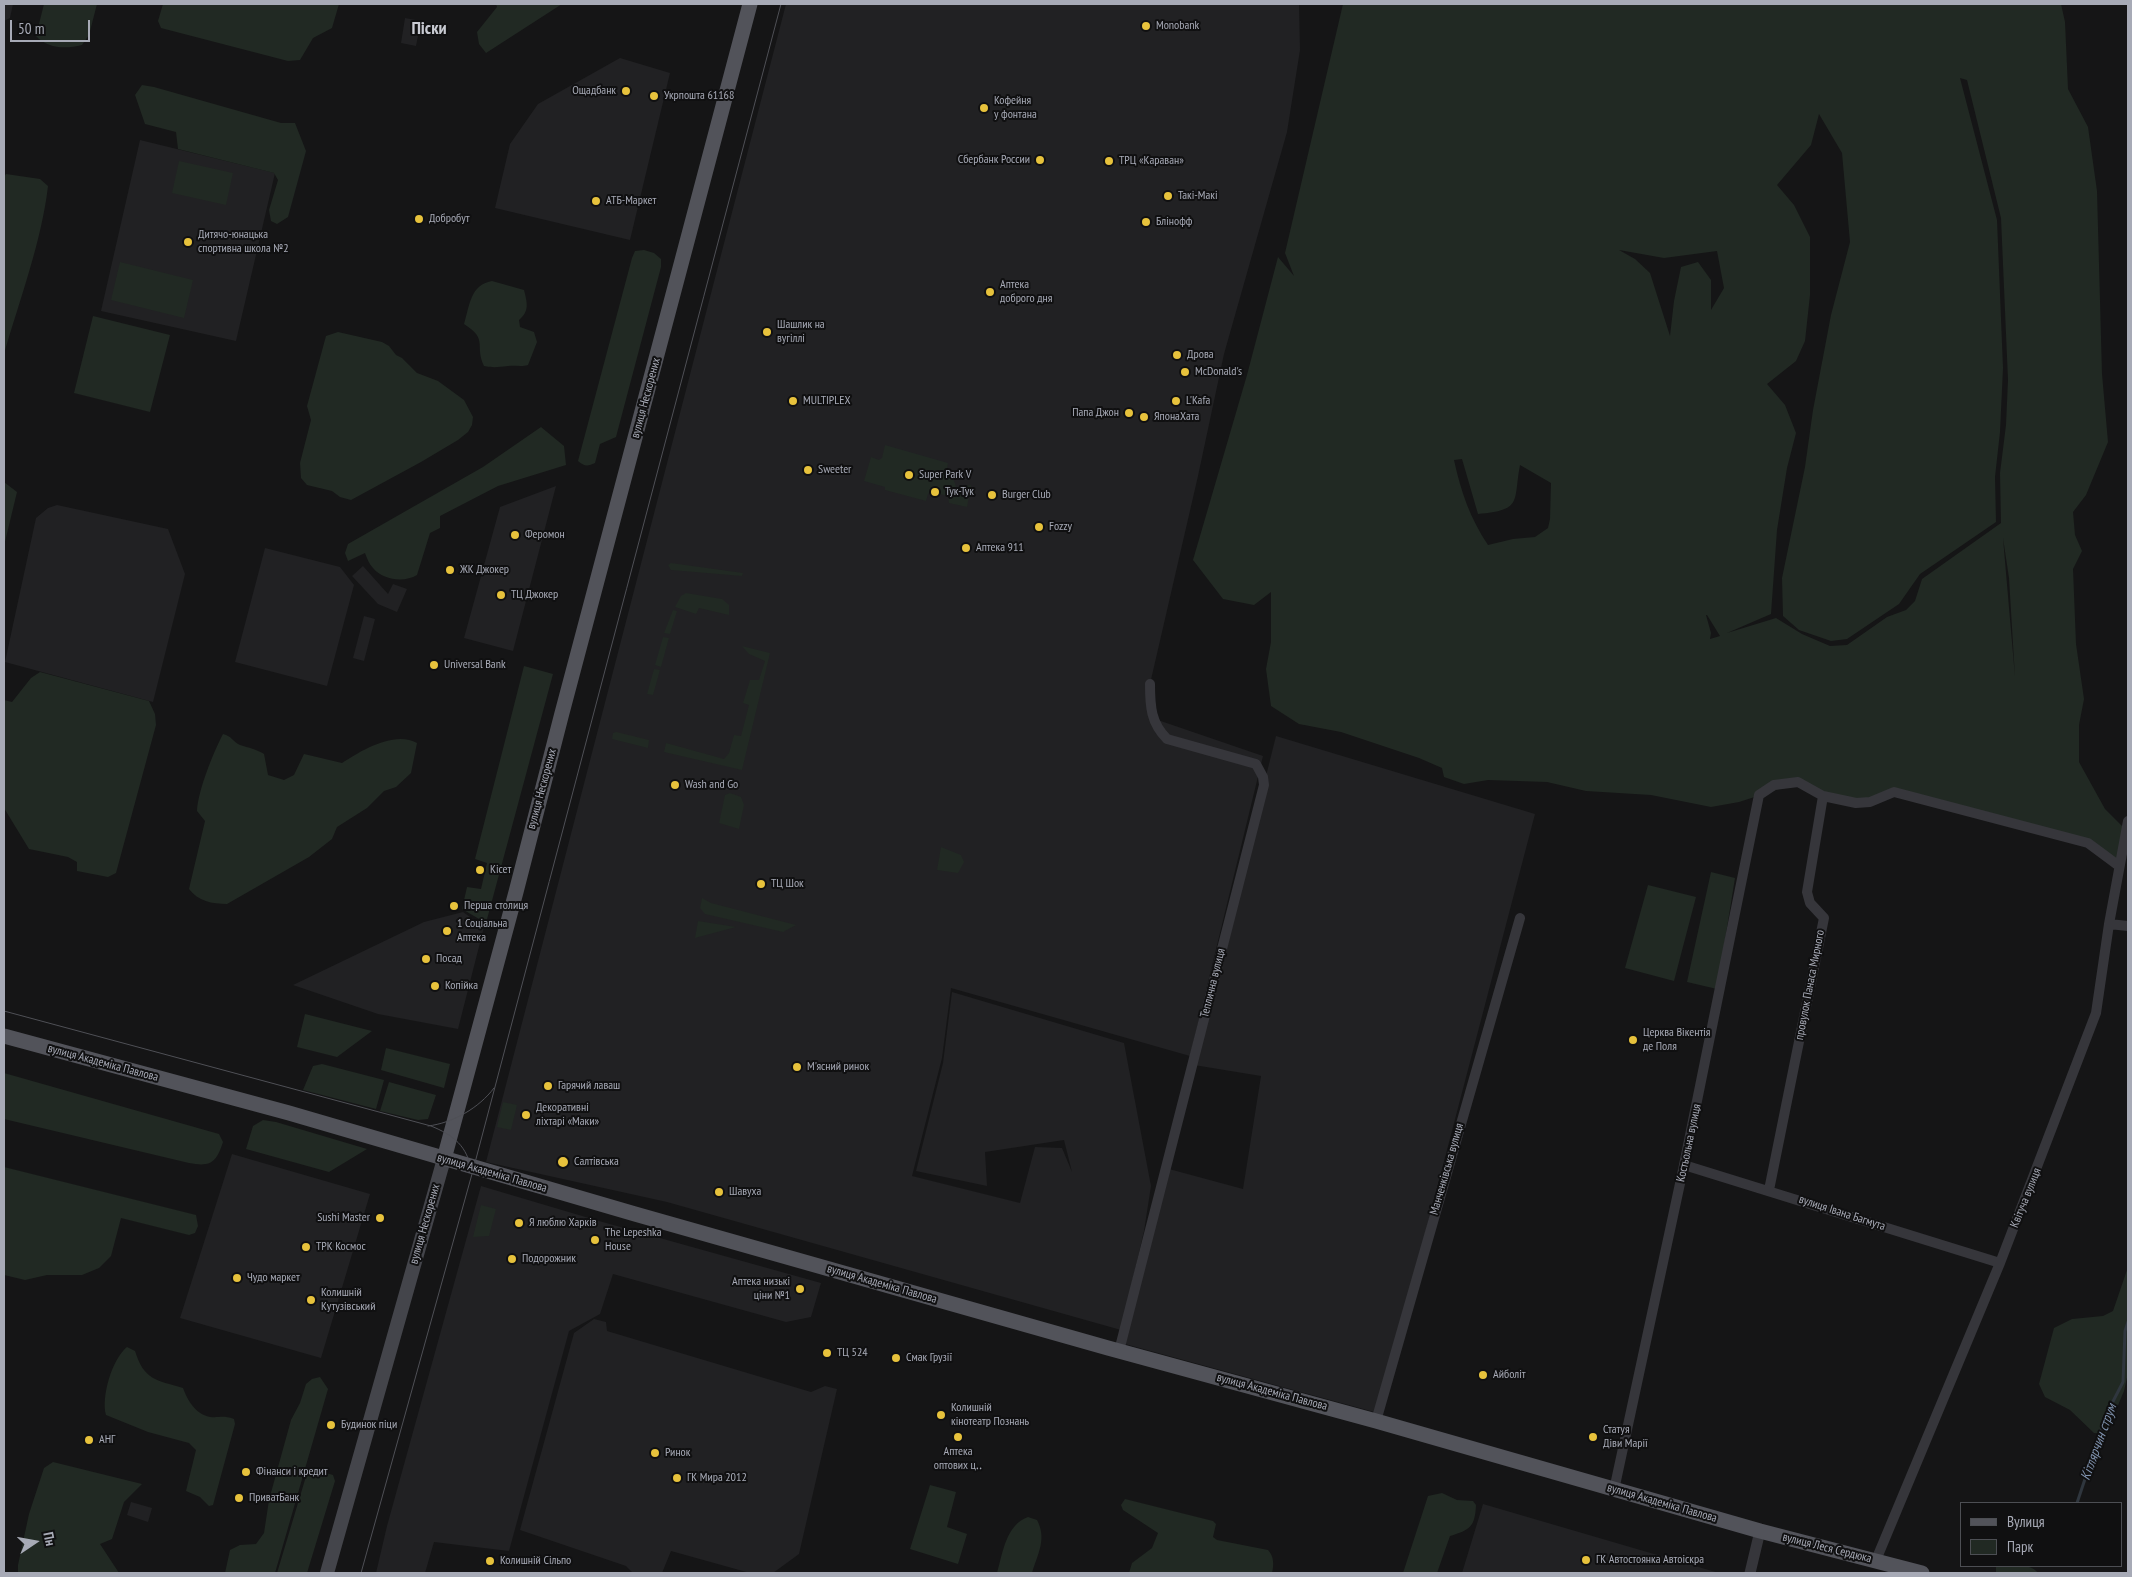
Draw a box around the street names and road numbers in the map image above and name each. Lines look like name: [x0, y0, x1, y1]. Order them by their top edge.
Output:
street label: вулиця Нескорених: [628, 356, 664, 440]
street label: вулиця Нескорених: [524, 747, 560, 831]
street label: провулок Панаса Мирного: [1792, 929, 1828, 1041]
street label: Теплична вулиця: [1197, 947, 1229, 1019]
street label: вулиця Академіка Павлова: [46, 1041, 160, 1085]
street label: Костьольна вулиця: [1674, 1103, 1704, 1183]
street label: Манченківська вулиця: [1427, 1121, 1467, 1217]
street label: вулиця Академіка Павлова: [435, 1150, 549, 1196]
street label: Квітуча вулиця: [2008, 1166, 2044, 1230]
street label: вулиця Нескорених: [407, 1182, 443, 1266]
street label: вулиця Івана Багмута: [1797, 1192, 1887, 1234]
street label: вулиця Академіка Павлова: [825, 1261, 939, 1307]
street label: вулиця Академіка Павлова: [1215, 1370, 1329, 1414]
street label: вулиця Академіка Павлова: [1605, 1480, 1719, 1526]
street label: вулиця Леся Сердюка: [1781, 1530, 1873, 1566]

